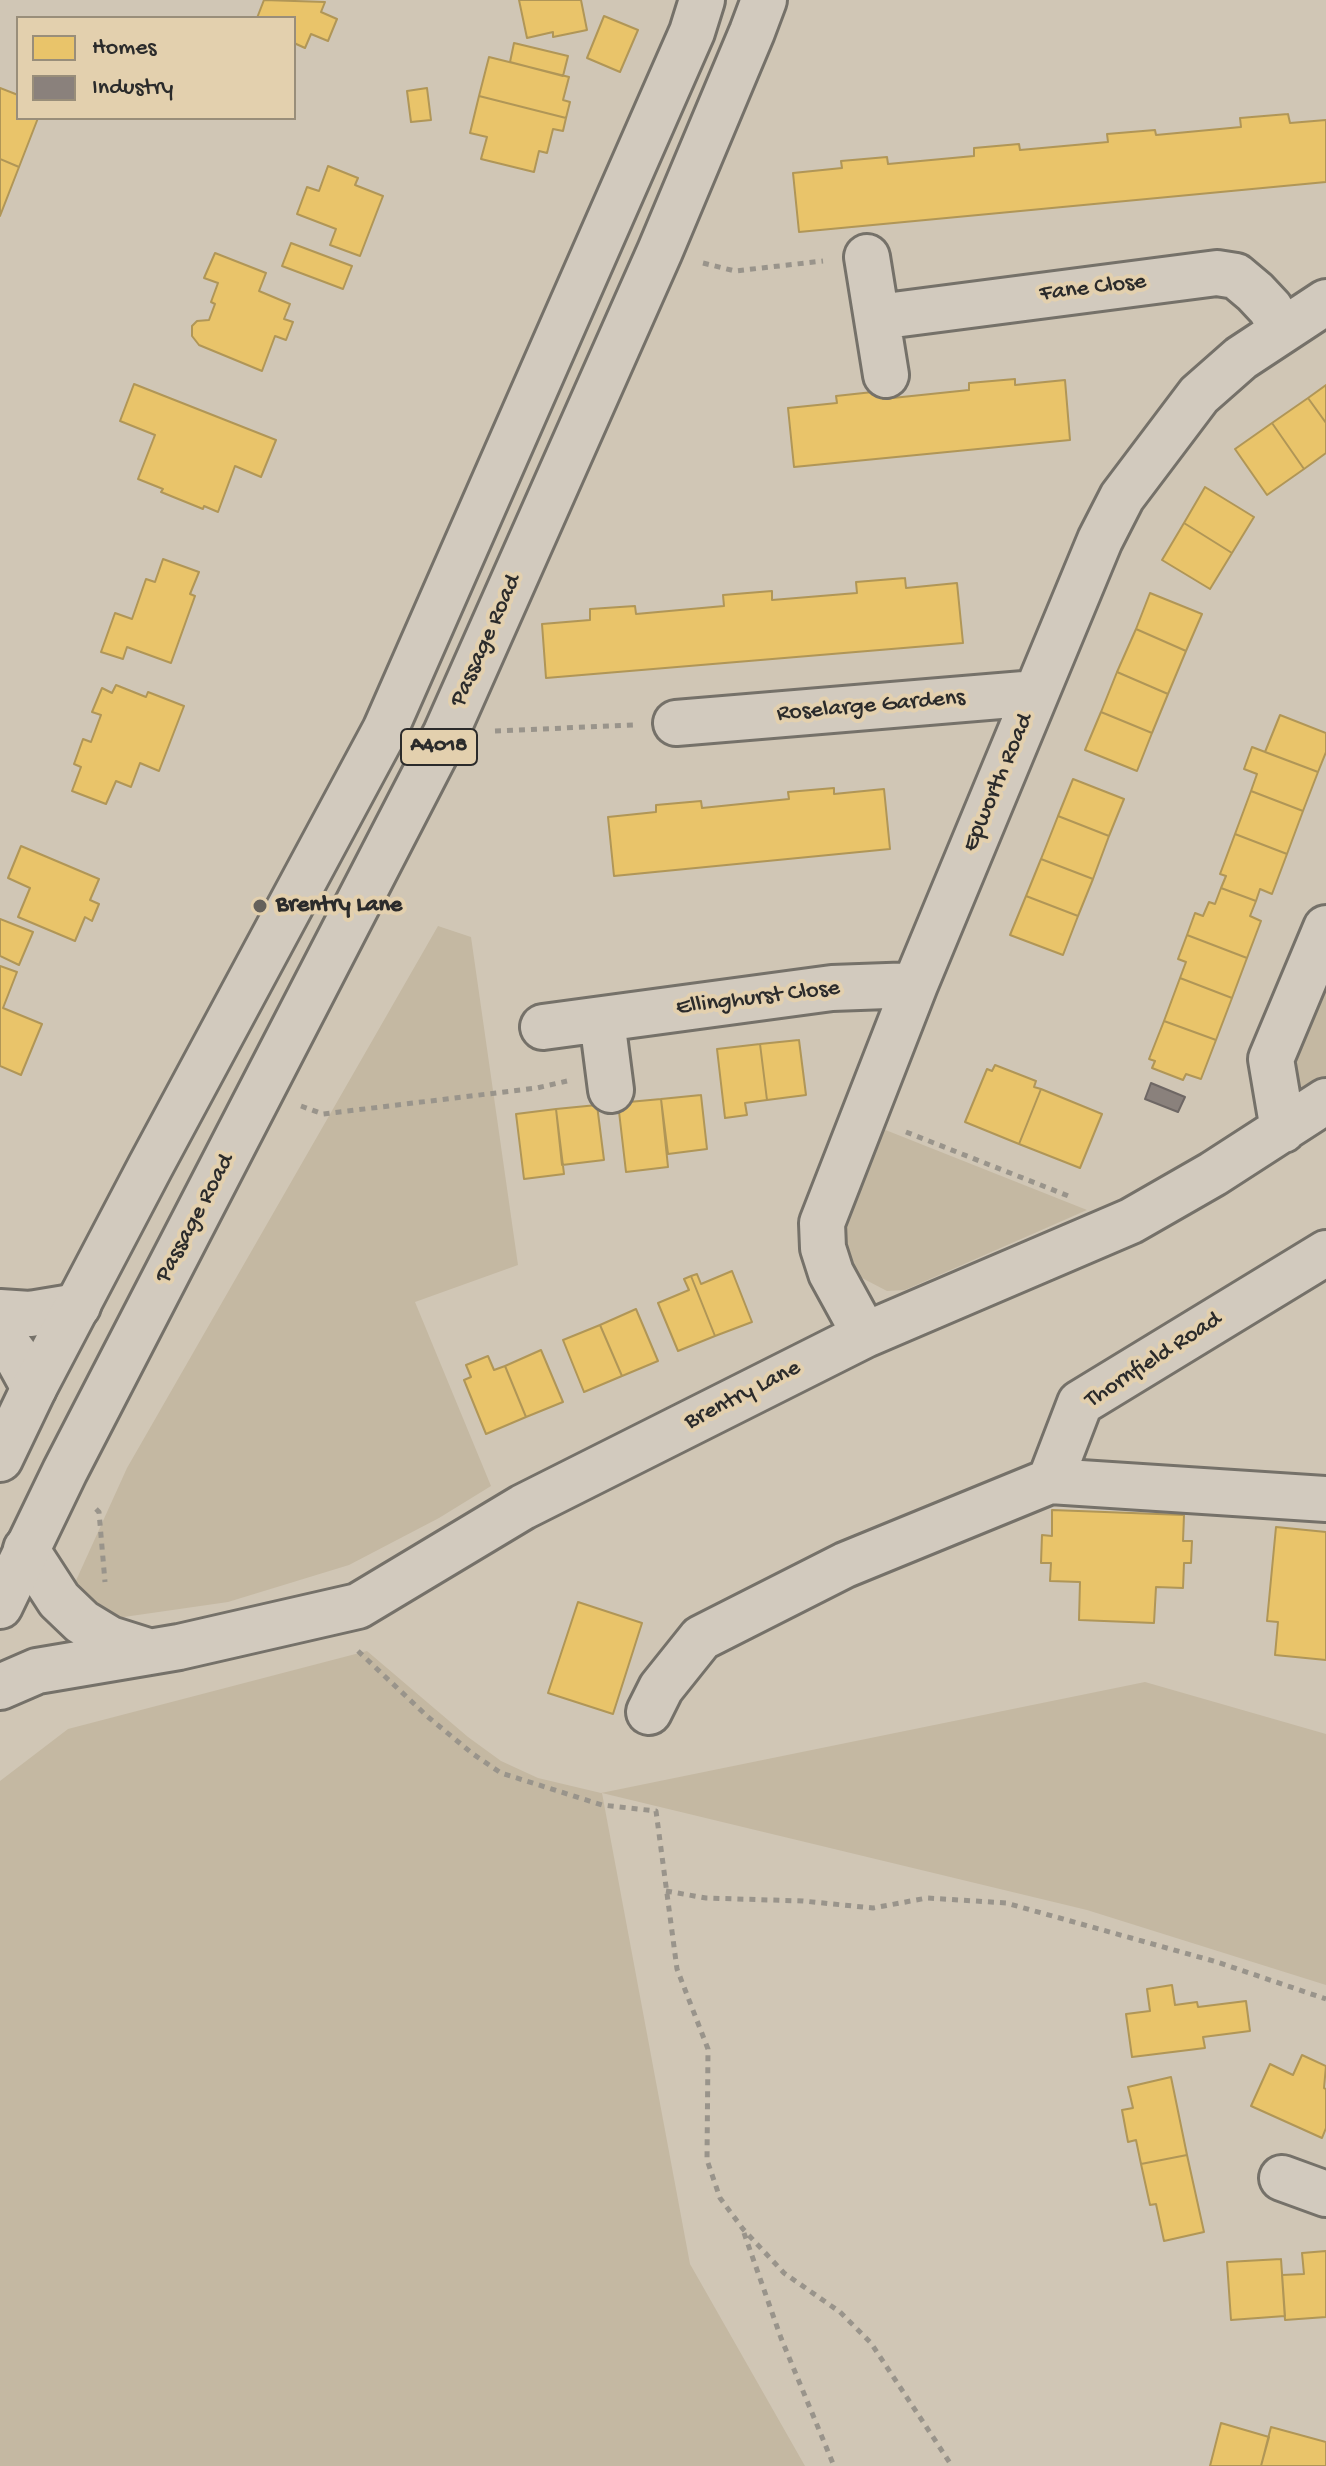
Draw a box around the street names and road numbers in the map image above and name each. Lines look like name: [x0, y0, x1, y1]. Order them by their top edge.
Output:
street label: Fane Close: [1038, 268, 1148, 310]
street label: Passage Road: [445, 570, 529, 712]
street label: Roselarge Gardens: [776, 684, 966, 730]
street label: Epworth Road: [957, 710, 1041, 856]
road number: A4018: [401, 729, 477, 765]
street label: Ellinghurst Close: [674, 975, 842, 1023]
street label: Passage Road: [150, 1150, 242, 1288]
street label: Thornfield Road: [1080, 1306, 1228, 1416]
street label: Brentry Lane: [680, 1355, 806, 1437]

